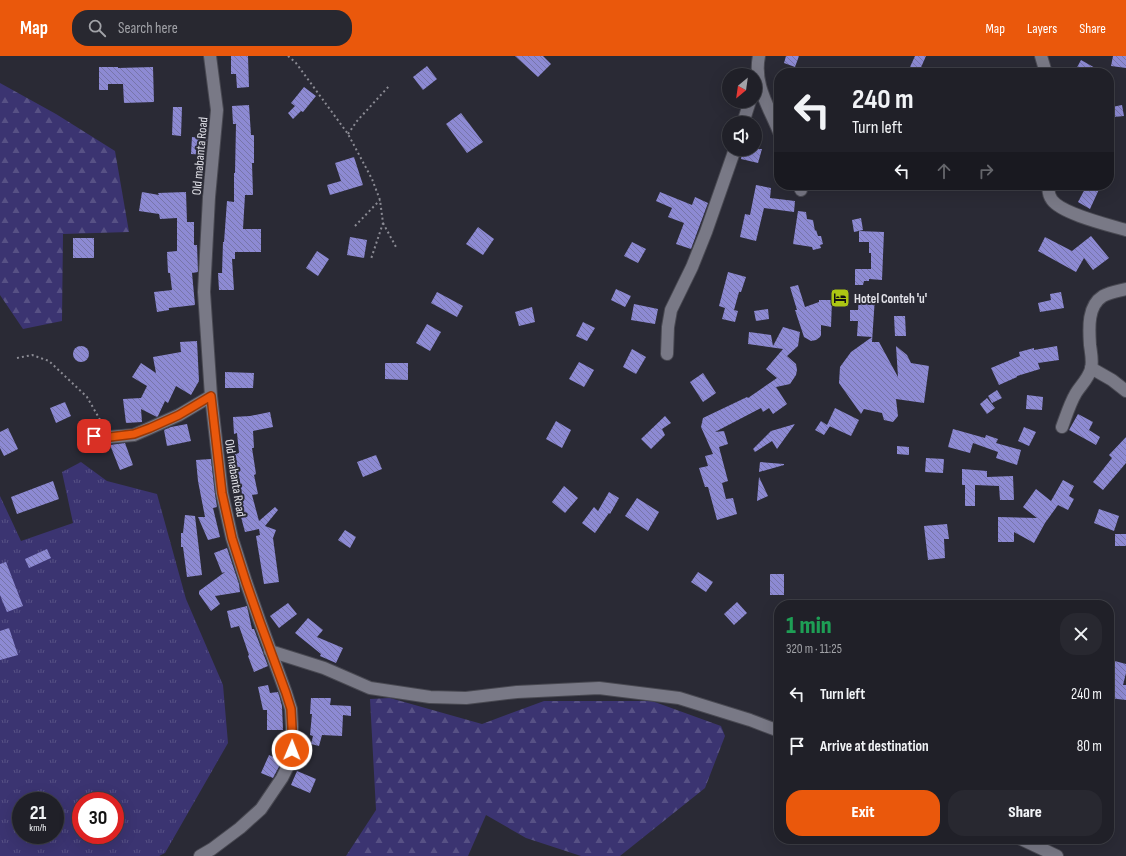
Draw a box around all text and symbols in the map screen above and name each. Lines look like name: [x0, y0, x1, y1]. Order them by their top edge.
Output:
search box: [72, 10, 352, 46]
text: Map: [20, 17, 48, 40]
icon: search: [86, 17, 108, 39]
text: Search here: [118, 19, 178, 38]
text: Map: [985, 20, 1005, 37]
text: Layers: [1027, 20, 1057, 37]
text: Share: [1079, 20, 1106, 37]
north arrow: [722, 68, 762, 108]
map controls: [722, 68, 762, 156]
text: 240 m: [852, 83, 913, 116]
icon: left: [786, 84, 838, 136]
street label: Old mabanta Road: [189, 116, 211, 196]
button: sound: [722, 116, 762, 156]
text: Turn left: [852, 117, 903, 138]
icon: left: [891, 160, 913, 182]
icon: ahead: [933, 160, 955, 182]
icon: right: [975, 160, 997, 182]
hotel icon: Hotel Conteh 'u': [829, 287, 851, 309]
place label: Hotel Conteh 'u': [854, 291, 927, 307]
pin: [77, 419, 111, 453]
icon: arrive: [83, 425, 105, 447]
street label: Old mabanta Road: [221, 438, 249, 518]
text: 1 min: [786, 611, 832, 640]
button: close: [1060, 613, 1102, 655]
text: 320 m · 11:25: [786, 641, 842, 657]
icon: left: [786, 683, 808, 705]
text: Turn left: [820, 685, 865, 704]
text: 240 m: [1071, 685, 1102, 704]
position arrow: [271, 729, 313, 771]
icon: arrive: [786, 735, 808, 757]
text: Arrive at destination: [820, 737, 929, 756]
text: 80 m: [1077, 737, 1102, 756]
button: Exit: [786, 790, 940, 836]
button: Share: [948, 790, 1102, 836]
speed limit sign: 30: [72, 792, 124, 844]
text: 21: [30, 801, 46, 825]
text: km/h: [29, 822, 47, 834]

